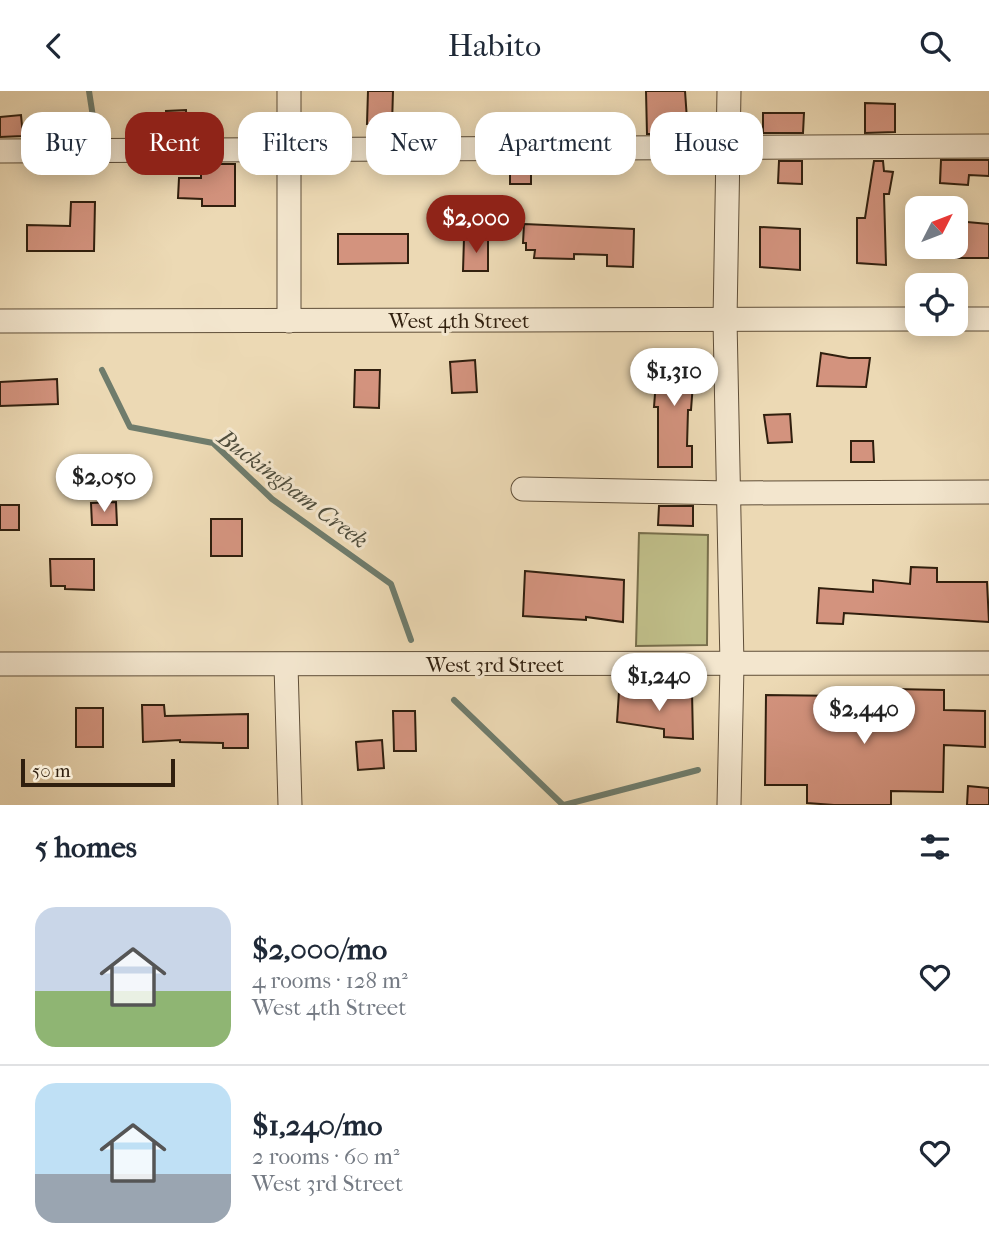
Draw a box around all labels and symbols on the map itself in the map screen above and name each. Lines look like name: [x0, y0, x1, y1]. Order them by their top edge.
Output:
pin: $2,000: [419, 195, 533, 255]
north arrow: [905, 196, 968, 259]
street label: West 4th Street: [388, 309, 530, 333]
pin: $1,310: [617, 349, 731, 408]
water label: Buckingham Creek: [211, 423, 373, 554]
pin: $2,050: [47, 455, 161, 514]
street label: West 3rd Street: [425, 653, 565, 677]
pin: $1,240: [602, 653, 716, 713]
pin: $2,440: [807, 687, 921, 746]
scale bar: [21, 756, 175, 788]

